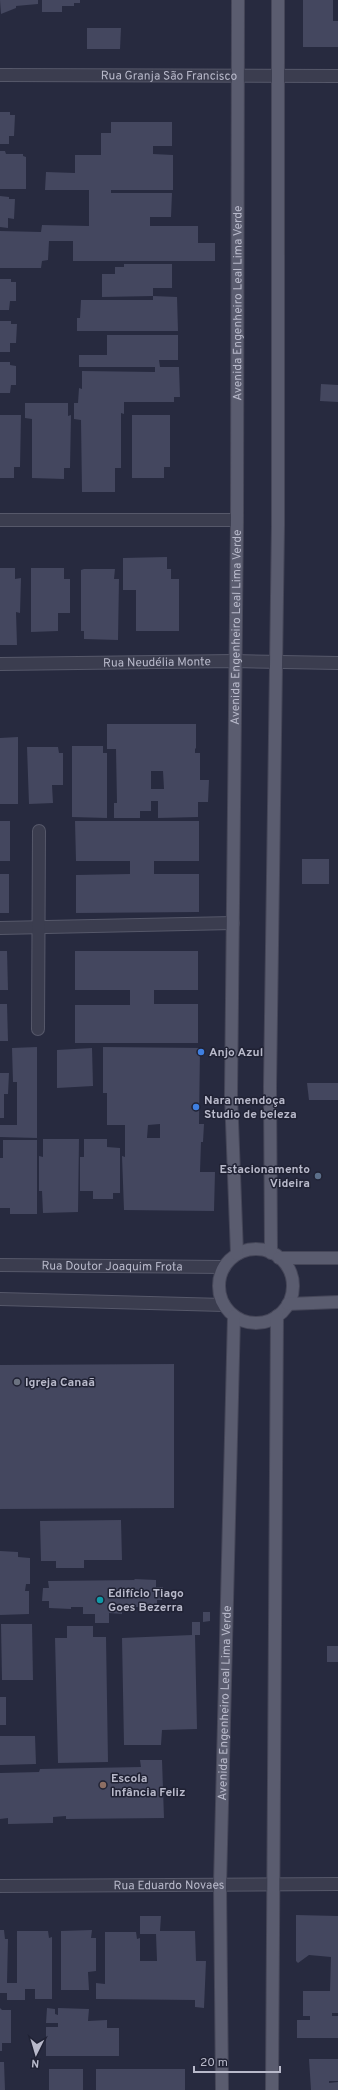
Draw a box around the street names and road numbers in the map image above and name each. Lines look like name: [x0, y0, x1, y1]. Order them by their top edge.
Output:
street label: Rua Granja São Francisco: [101, 68, 238, 85]
street label: Avenida Engenheiro Leal Lima Verde: [230, 205, 247, 401]
street label: Avenida Engenheiro Leal Lima Verde: [228, 529, 246, 725]
street label: Rua Neudélia Monte: [103, 654, 211, 672]
street label: Rua Doutor Joaquim Frota: [41, 1258, 183, 1276]
street label: Avenida Engenheiro Leal Lima Verde: [215, 1605, 236, 1801]
street label: Rua Eduardo Novaes: [114, 1878, 224, 1894]

